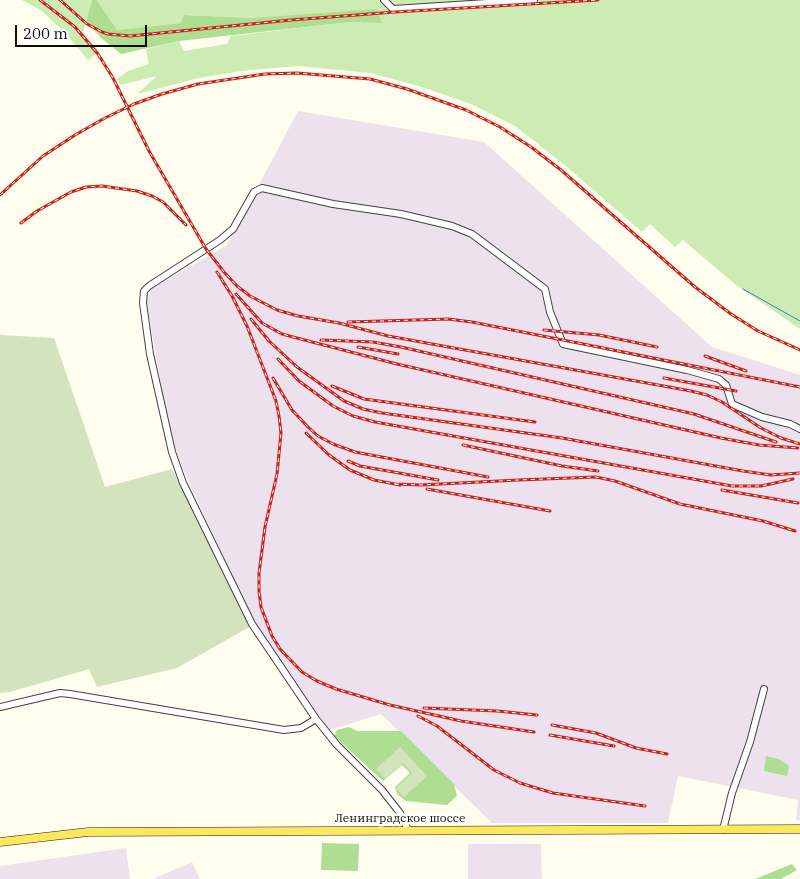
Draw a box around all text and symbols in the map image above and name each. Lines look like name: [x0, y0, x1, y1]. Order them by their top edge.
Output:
scale bar: [18, 15, 150, 47]
text: 200 m: [23, 24, 68, 43]
street label: Ленинградское шоссе: [335, 812, 465, 826]

